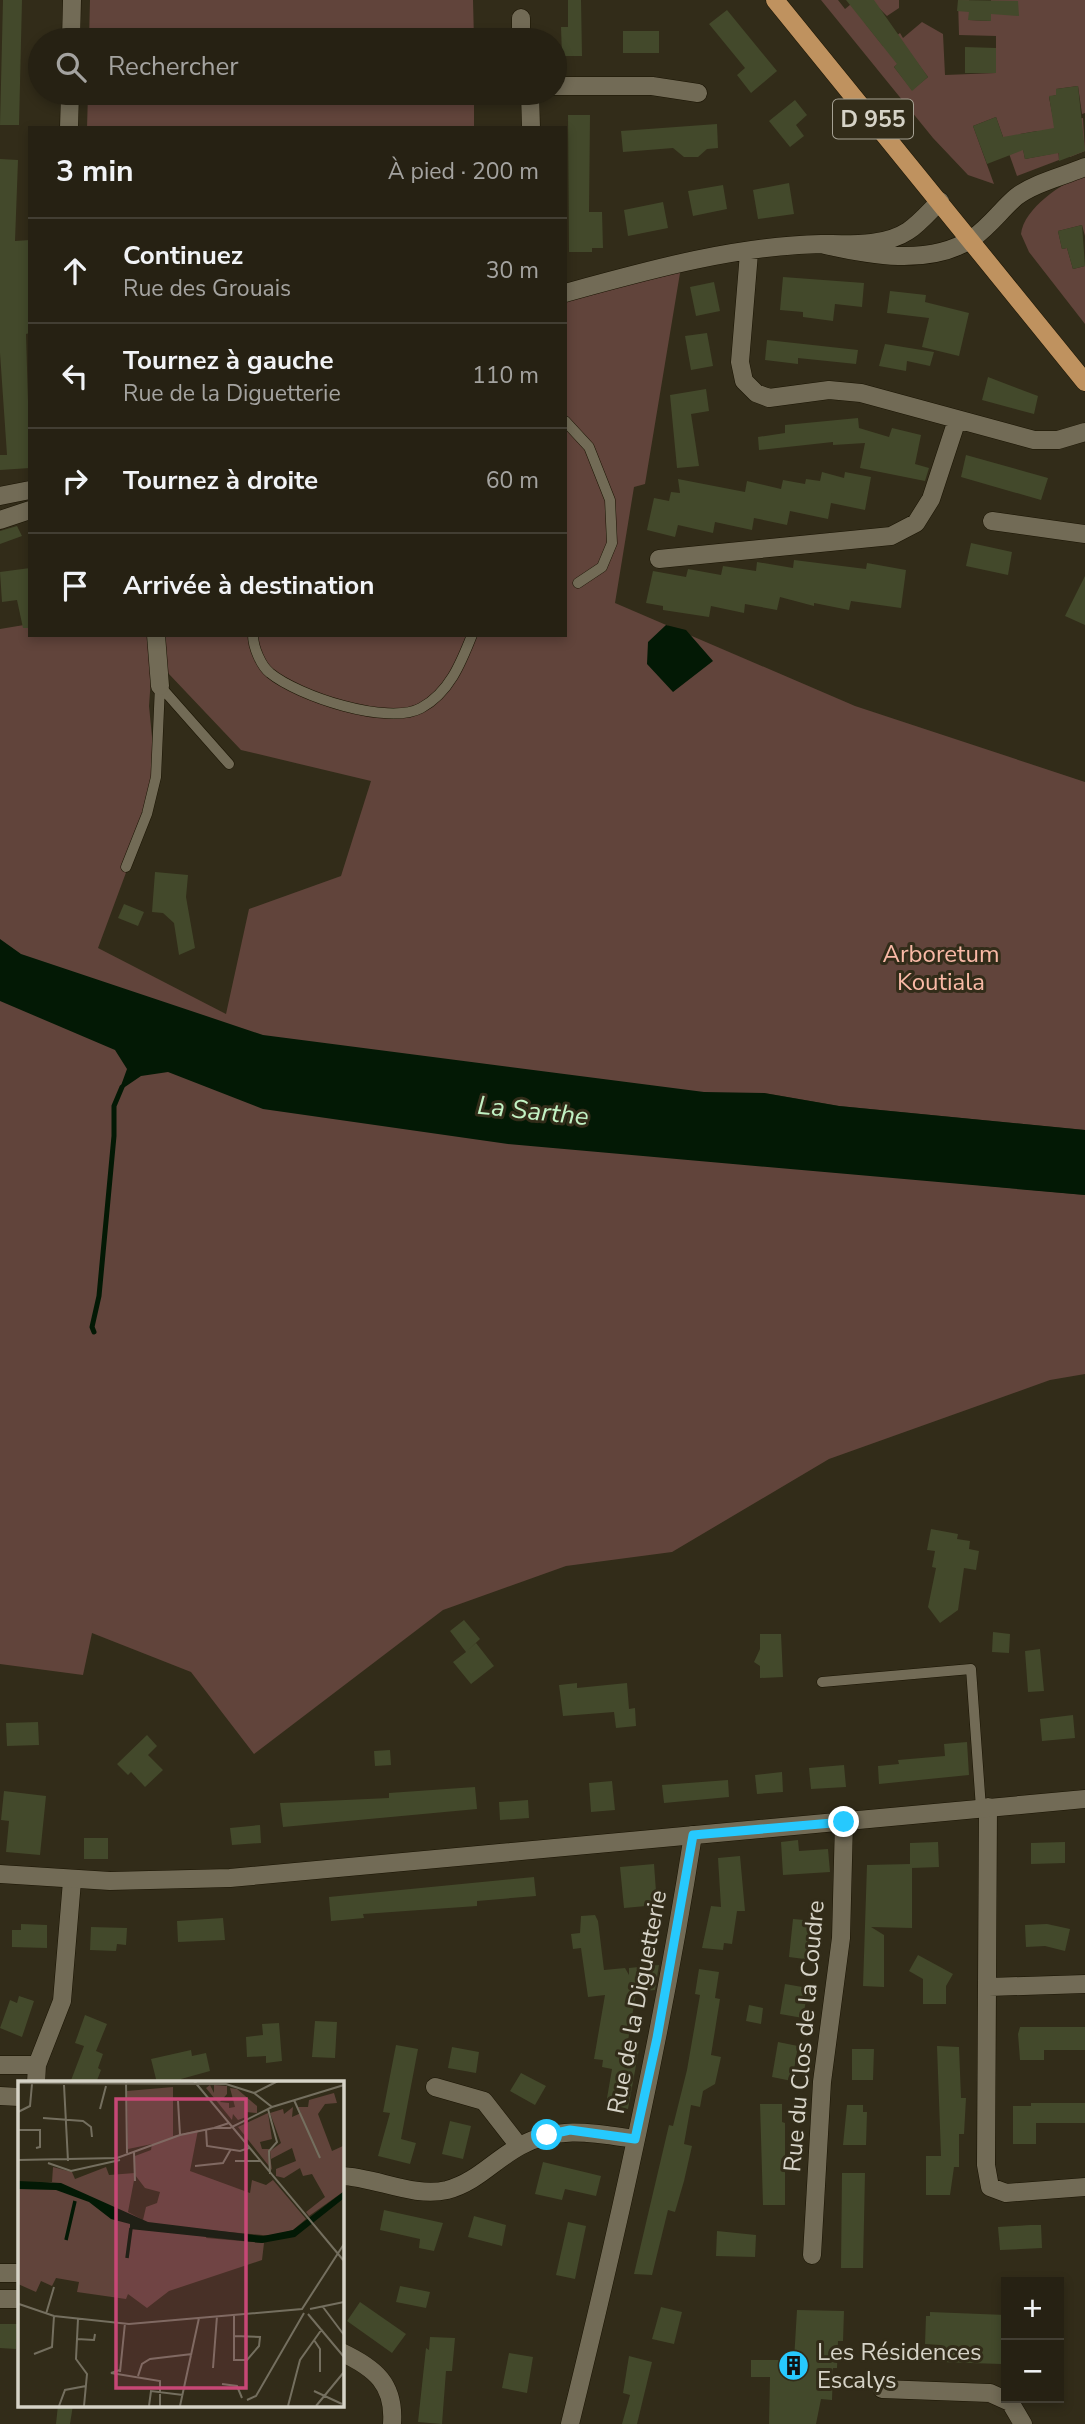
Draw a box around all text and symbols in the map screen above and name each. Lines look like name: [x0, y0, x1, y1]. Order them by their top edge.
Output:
search box: [28, 28, 567, 105]
icon: search: [52, 48, 90, 86]
text: Rechercher: [108, 49, 239, 84]
road number: D 955: [833, 100, 913, 138]
text: 3 min: [56, 151, 134, 192]
text: À pied · 200 m: [388, 156, 539, 187]
text: Continuez: [123, 238, 243, 273]
icon: ahead: [56, 252, 94, 290]
text: 30 m: [486, 255, 539, 286]
text: Rue des Grouais: [123, 273, 291, 304]
text: Tournez à gauche: [123, 343, 334, 378]
icon: left: [56, 357, 94, 395]
text: 110 m: [472, 360, 539, 391]
text: Rue de la Diguetterie: [123, 378, 341, 409]
icon: right: [56, 462, 94, 500]
text: Tournez à droite: [123, 463, 318, 498]
text: 60 m: [486, 465, 539, 496]
icon: arrive: [56, 567, 94, 605]
text: Arrivée à destination: [123, 568, 374, 603]
park label: Arboretum Koutiala: [882, 938, 1000, 998]
water label: La Sarthe: [475, 1088, 591, 1134]
route end: [828, 1806, 859, 1837]
street label: Rue de la Diguetterie: [600, 1887, 674, 2117]
street label: Rue du Clos de la Coudre: [776, 1899, 832, 2173]
inset map: [18, 2081, 343, 2406]
route start: [531, 2119, 562, 2150]
map controls: [1001, 2277, 1064, 2403]
button: +: [1001, 2277, 1064, 2340]
place label: Les Résidences Escalys: [817, 2336, 982, 2396]
button: −: [1001, 2340, 1064, 2403]
building icon: Les Résidences Escalys: [777, 2349, 811, 2383]

